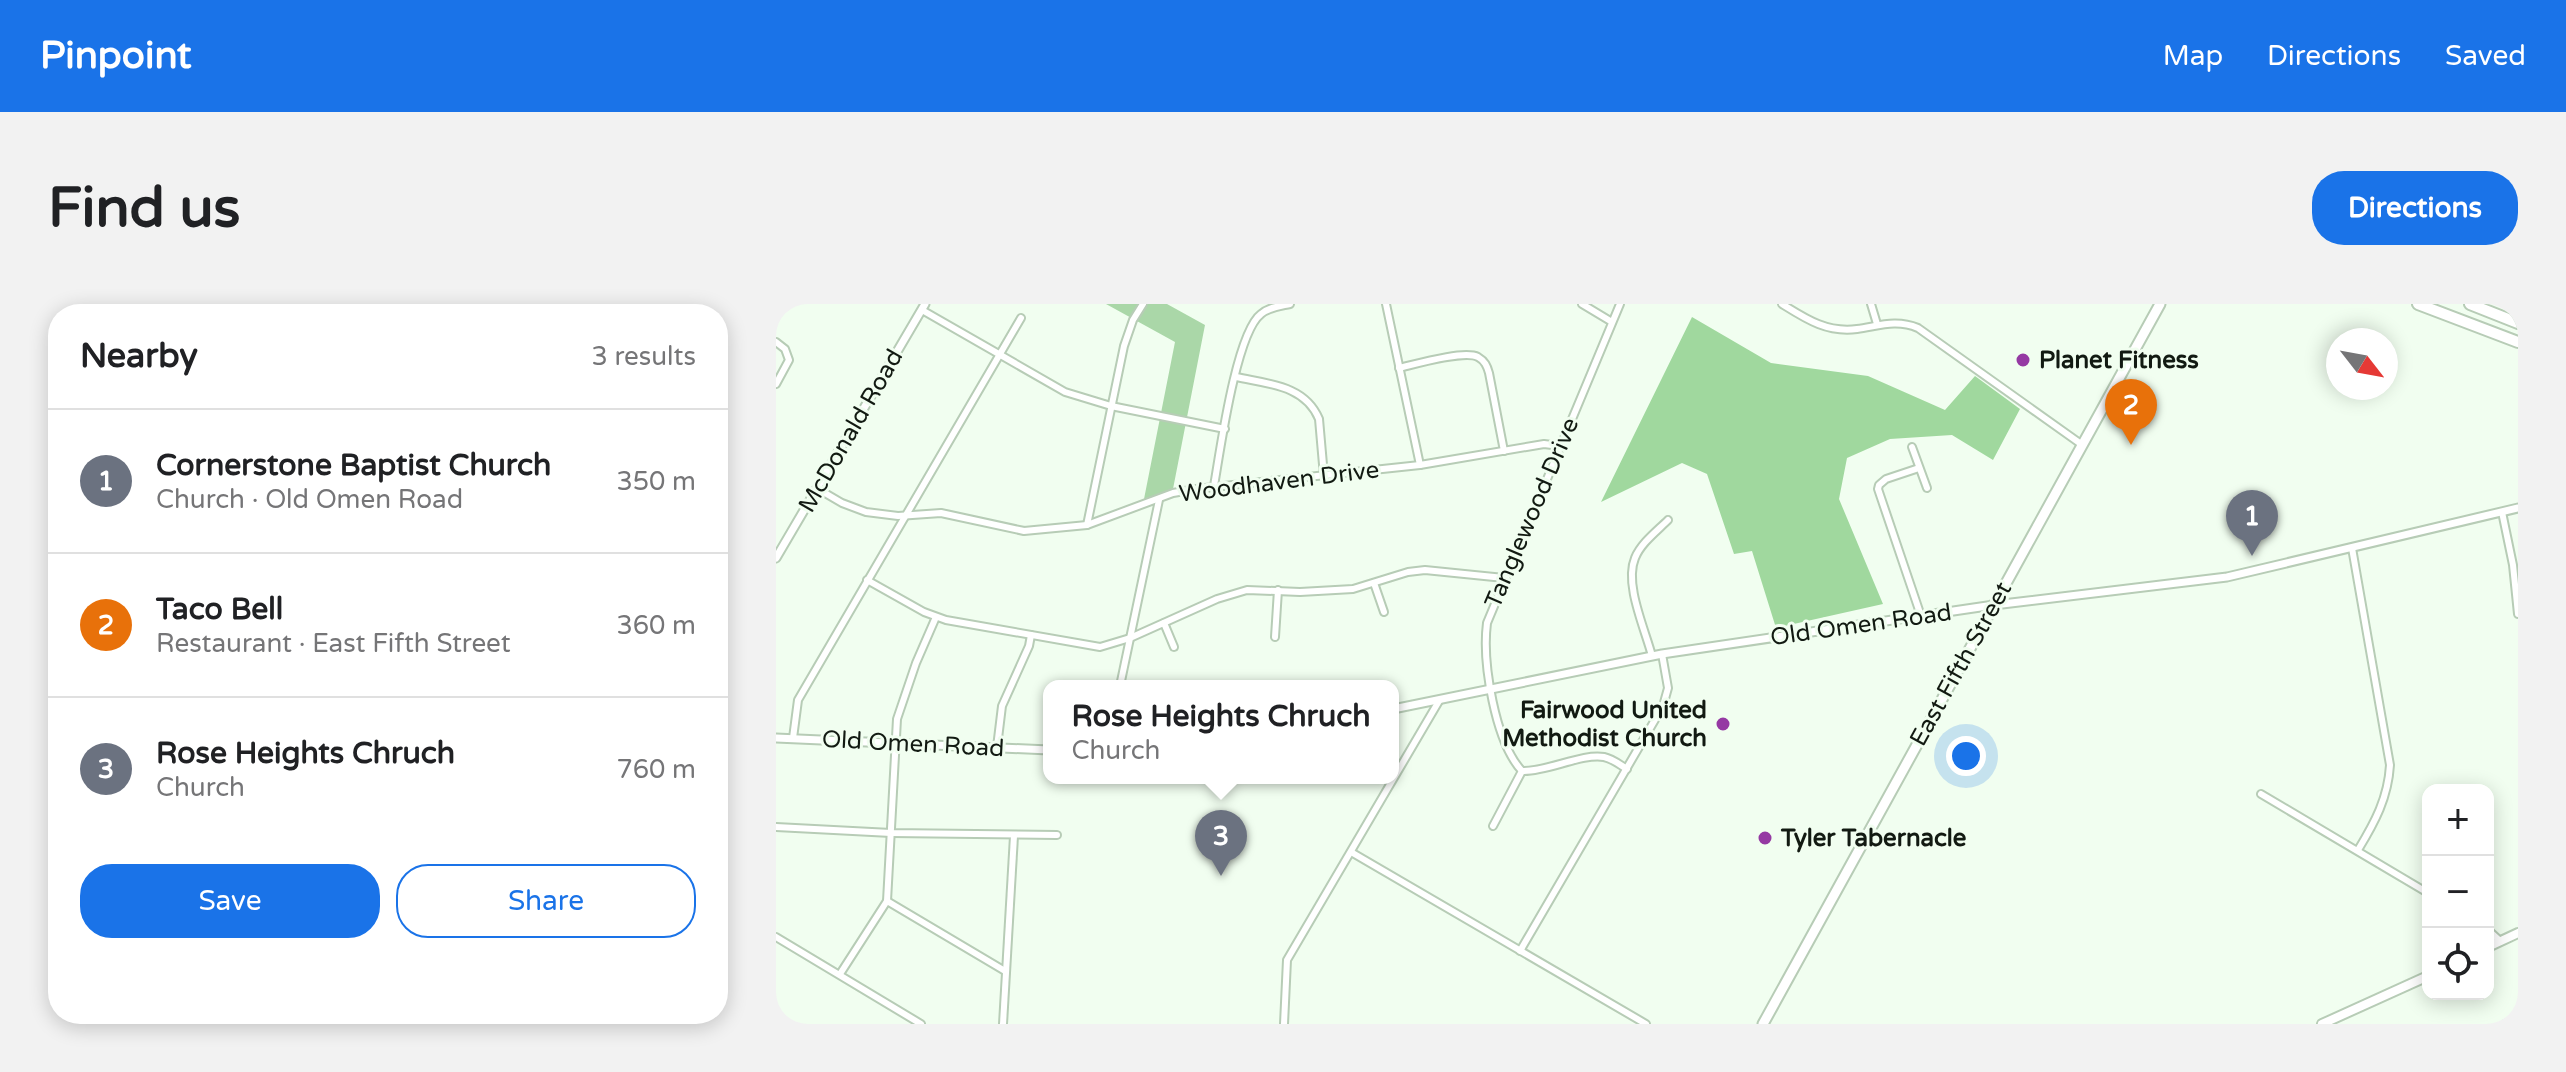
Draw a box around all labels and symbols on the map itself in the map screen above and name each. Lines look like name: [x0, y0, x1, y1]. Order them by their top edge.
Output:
north arrow: [2326, 328, 2398, 400]
street label: McDonald Road: [793, 344, 909, 518]
place label: Planet Fitness: [2039, 346, 2199, 375]
marker: Planet Fitness: [2014, 351, 2032, 369]
pin: 2: [2105, 379, 2157, 445]
street label: Tanglewood Drive: [1479, 413, 1585, 613]
street label: Woodhaven Drive: [1177, 455, 1381, 509]
pin: 1: [2226, 490, 2278, 556]
street label: East Fifth Street: [1904, 577, 2018, 751]
street label: Old Omen Road: [1769, 598, 1953, 652]
place label: Fairwood United Methodist Church: [1502, 696, 1707, 753]
marker: Fairwood United Methodist Church: [1714, 715, 1732, 733]
street label: Old Omen Road: [821, 725, 1005, 763]
your location: [1946, 736, 1986, 776]
pin: 3: [1195, 810, 1247, 876]
place label: Tyler Tabernacle: [1780, 824, 1967, 853]
marker: Tyler Tabernacle: [1756, 829, 1774, 847]

